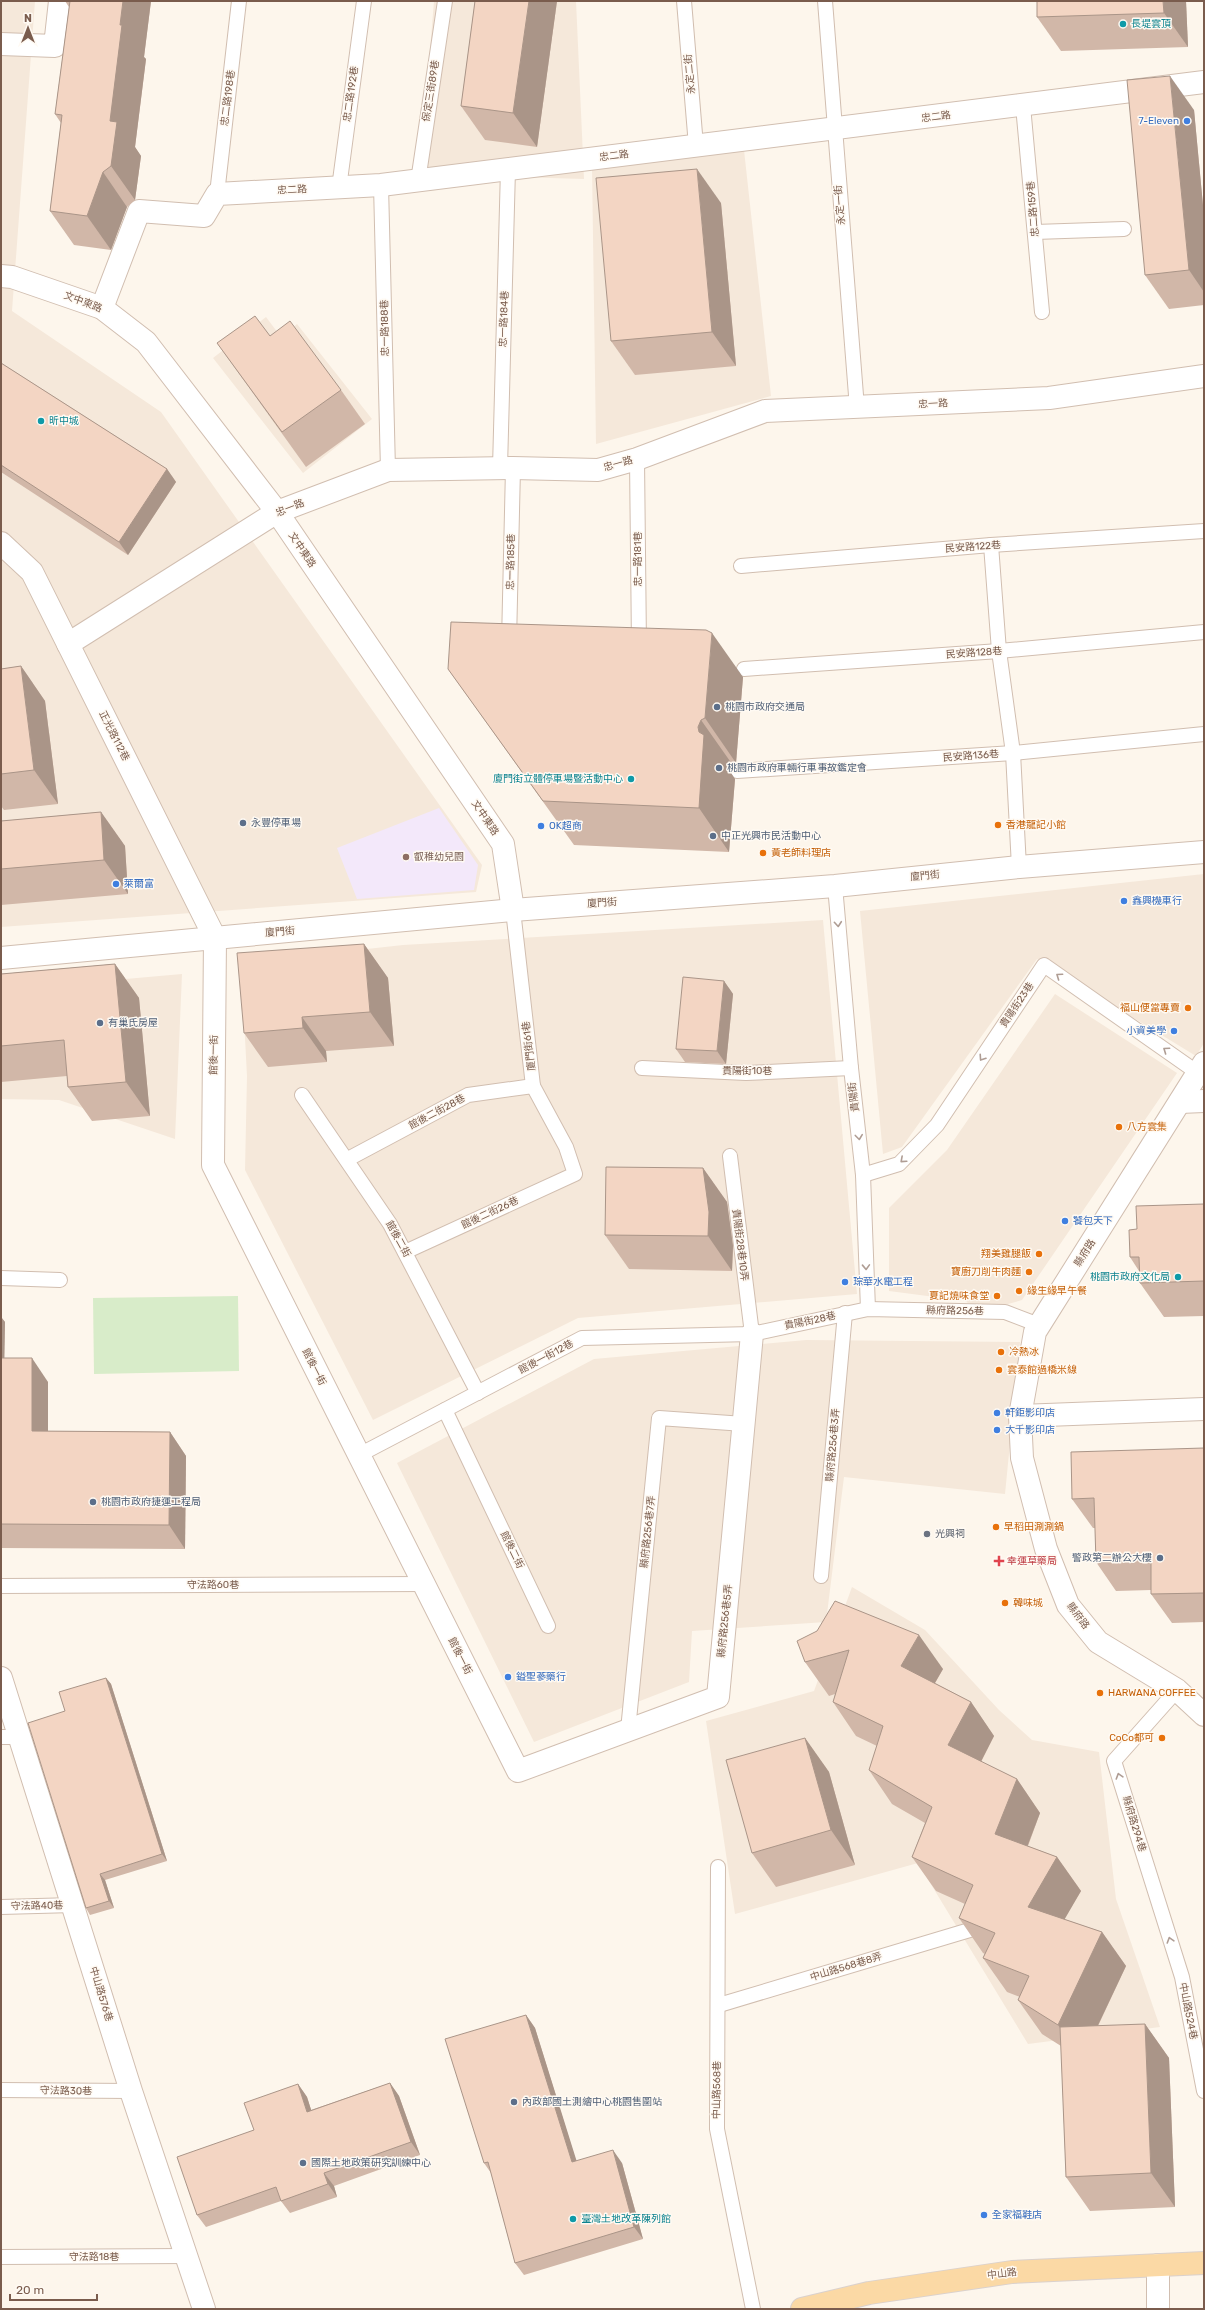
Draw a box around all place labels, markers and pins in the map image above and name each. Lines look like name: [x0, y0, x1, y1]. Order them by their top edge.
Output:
place label: 長堤雲頂: [1131, 18, 1171, 30]
marker: 長堤雲頂: [1118, 19, 1128, 29]
place label: 7-Eleven: [1139, 115, 1179, 127]
marker: 7-Eleven: [1182, 116, 1192, 126]
place label: 昕中城: [49, 415, 79, 427]
marker: 昕中城: [36, 416, 46, 426]
place label: 桃園市政府交通局: [725, 701, 805, 713]
marker: 桃園市政府交通局: [712, 702, 722, 712]
place label: 桃園市政府車輛行車事故鑑定會: [727, 762, 867, 774]
marker: 桃園市政府車輛行車事故鑑定會: [714, 763, 724, 773]
place label: 廈門街立體停車場暨活動中心: [493, 773, 623, 785]
marker: 廈門街立體停車場暨活動中心: [626, 774, 636, 784]
place label: 永豐停車場: [251, 817, 301, 829]
marker: 永豐停車場: [238, 818, 248, 828]
place label: 香港龍記小館: [1006, 819, 1066, 831]
place label: OK超商: [549, 820, 582, 832]
marker: 香港龍記小館: [993, 820, 1003, 830]
marker: OK超商: [536, 821, 546, 831]
place label: 中正光興市民活動中心: [721, 830, 821, 842]
marker: 中正光興市民活動中心: [708, 831, 718, 841]
place label: 黃老師料理店: [771, 847, 831, 859]
marker: 黃老師料理店: [758, 848, 768, 858]
place label: 叡稚幼兒園: [414, 851, 464, 863]
marker: 叡稚幼兒園: [401, 852, 411, 862]
place label: 萊爾富: [124, 878, 154, 890]
marker: 萊爾富: [111, 879, 121, 889]
place label: 鑫興機車行: [1132, 895, 1182, 907]
marker: 鑫興機車行: [1119, 896, 1129, 906]
place label: 福山便當專賣: [1120, 1002, 1180, 1014]
marker: 福山便當專賣: [1183, 1003, 1193, 1013]
place label: 有巢氏房屋: [108, 1017, 158, 1029]
marker: 有巢氏房屋: [95, 1018, 105, 1028]
place label: 小資美學: [1126, 1025, 1166, 1037]
marker: 小資美學: [1169, 1026, 1179, 1036]
place label: 八方雲集: [1127, 1121, 1167, 1133]
marker: 八方雲集: [1114, 1122, 1124, 1132]
place label: 饕包天下: [1073, 1215, 1113, 1227]
marker: 饕包天下: [1060, 1216, 1070, 1226]
place label: 翔美雞腿飯: [981, 1248, 1031, 1260]
marker: 翔美雞腿飯: [1034, 1249, 1044, 1259]
place label: 寶廚刀削牛肉麵: [951, 1266, 1021, 1278]
marker: 寶廚刀削牛肉麵: [1024, 1267, 1034, 1277]
place label: 桃園市政府文化局: [1090, 1271, 1170, 1283]
marker: 桃園市政府文化局: [1173, 1272, 1183, 1282]
place label: 琮華水電工程: [853, 1276, 913, 1288]
marker: 琮華水電工程: [840, 1277, 850, 1287]
place label: 緣生緣早午餐: [1027, 1285, 1087, 1297]
marker: 緣生緣早午餐: [1014, 1286, 1024, 1296]
place label: 夏記燒味食堂: [929, 1290, 989, 1302]
marker: 夏記燒味食堂: [992, 1291, 1002, 1301]
place label: 冷熱冰: [1009, 1346, 1039, 1358]
marker: 冷熱冰: [996, 1347, 1006, 1357]
place label: 雲泰館過橋米線: [1007, 1364, 1077, 1376]
marker: 雲泰館過橋米線: [994, 1365, 1004, 1375]
place label: 軒鉅影印店: [1005, 1407, 1055, 1419]
marker: 軒鉅影印店: [992, 1408, 1002, 1418]
place label: 大千影印店: [1005, 1424, 1055, 1436]
marker: 大千影印店: [992, 1425, 1002, 1435]
place label: 桃園市政府捷運工程局: [101, 1496, 201, 1508]
marker: 桃園市政府捷運工程局: [88, 1497, 98, 1507]
place label: 早稻田涮涮鍋: [1004, 1521, 1064, 1533]
marker: 早稻田涮涮鍋: [991, 1522, 1001, 1532]
place label: 光興祠: [935, 1528, 965, 1540]
marker: 光興祠: [922, 1529, 932, 1539]
place label: 警政第二辦公大樓: [1072, 1552, 1152, 1564]
marker: 警政第二辦公大樓: [1155, 1553, 1165, 1563]
place label: 幸運草藥局: [1007, 1555, 1057, 1567]
marker: 幸運草藥局: [994, 1556, 1004, 1566]
place label: 韓味城: [1013, 1597, 1043, 1609]
marker: 韓味城: [1000, 1598, 1010, 1608]
place label: 鎰聖蔘藥行: [516, 1671, 566, 1683]
marker: 鎰聖蔘藥行: [503, 1672, 513, 1682]
place label: HARWANA COFFEE: [1108, 1687, 1196, 1699]
marker: HARWANA COFFEE: [1095, 1688, 1105, 1698]
place label: CoCo都可: [1109, 1732, 1154, 1744]
marker: CoCo都可: [1157, 1733, 1167, 1743]
place label: 內政部國土測繪中心桃園售圖站: [522, 2096, 662, 2108]
marker: 內政部國土測繪中心桃園售圖站: [509, 2097, 519, 2107]
place label: 國際土地政策研究訓練中心: [311, 2157, 431, 2169]
marker: 國際土地政策研究訓練中心: [298, 2158, 308, 2168]
place label: 全家福鞋店: [992, 2209, 1042, 2221]
marker: 全家福鞋店: [979, 2210, 989, 2220]
place label: 臺灣土地改革陳列館: [581, 2213, 671, 2225]
marker: 臺灣土地改革陳列館: [568, 2214, 578, 2224]

